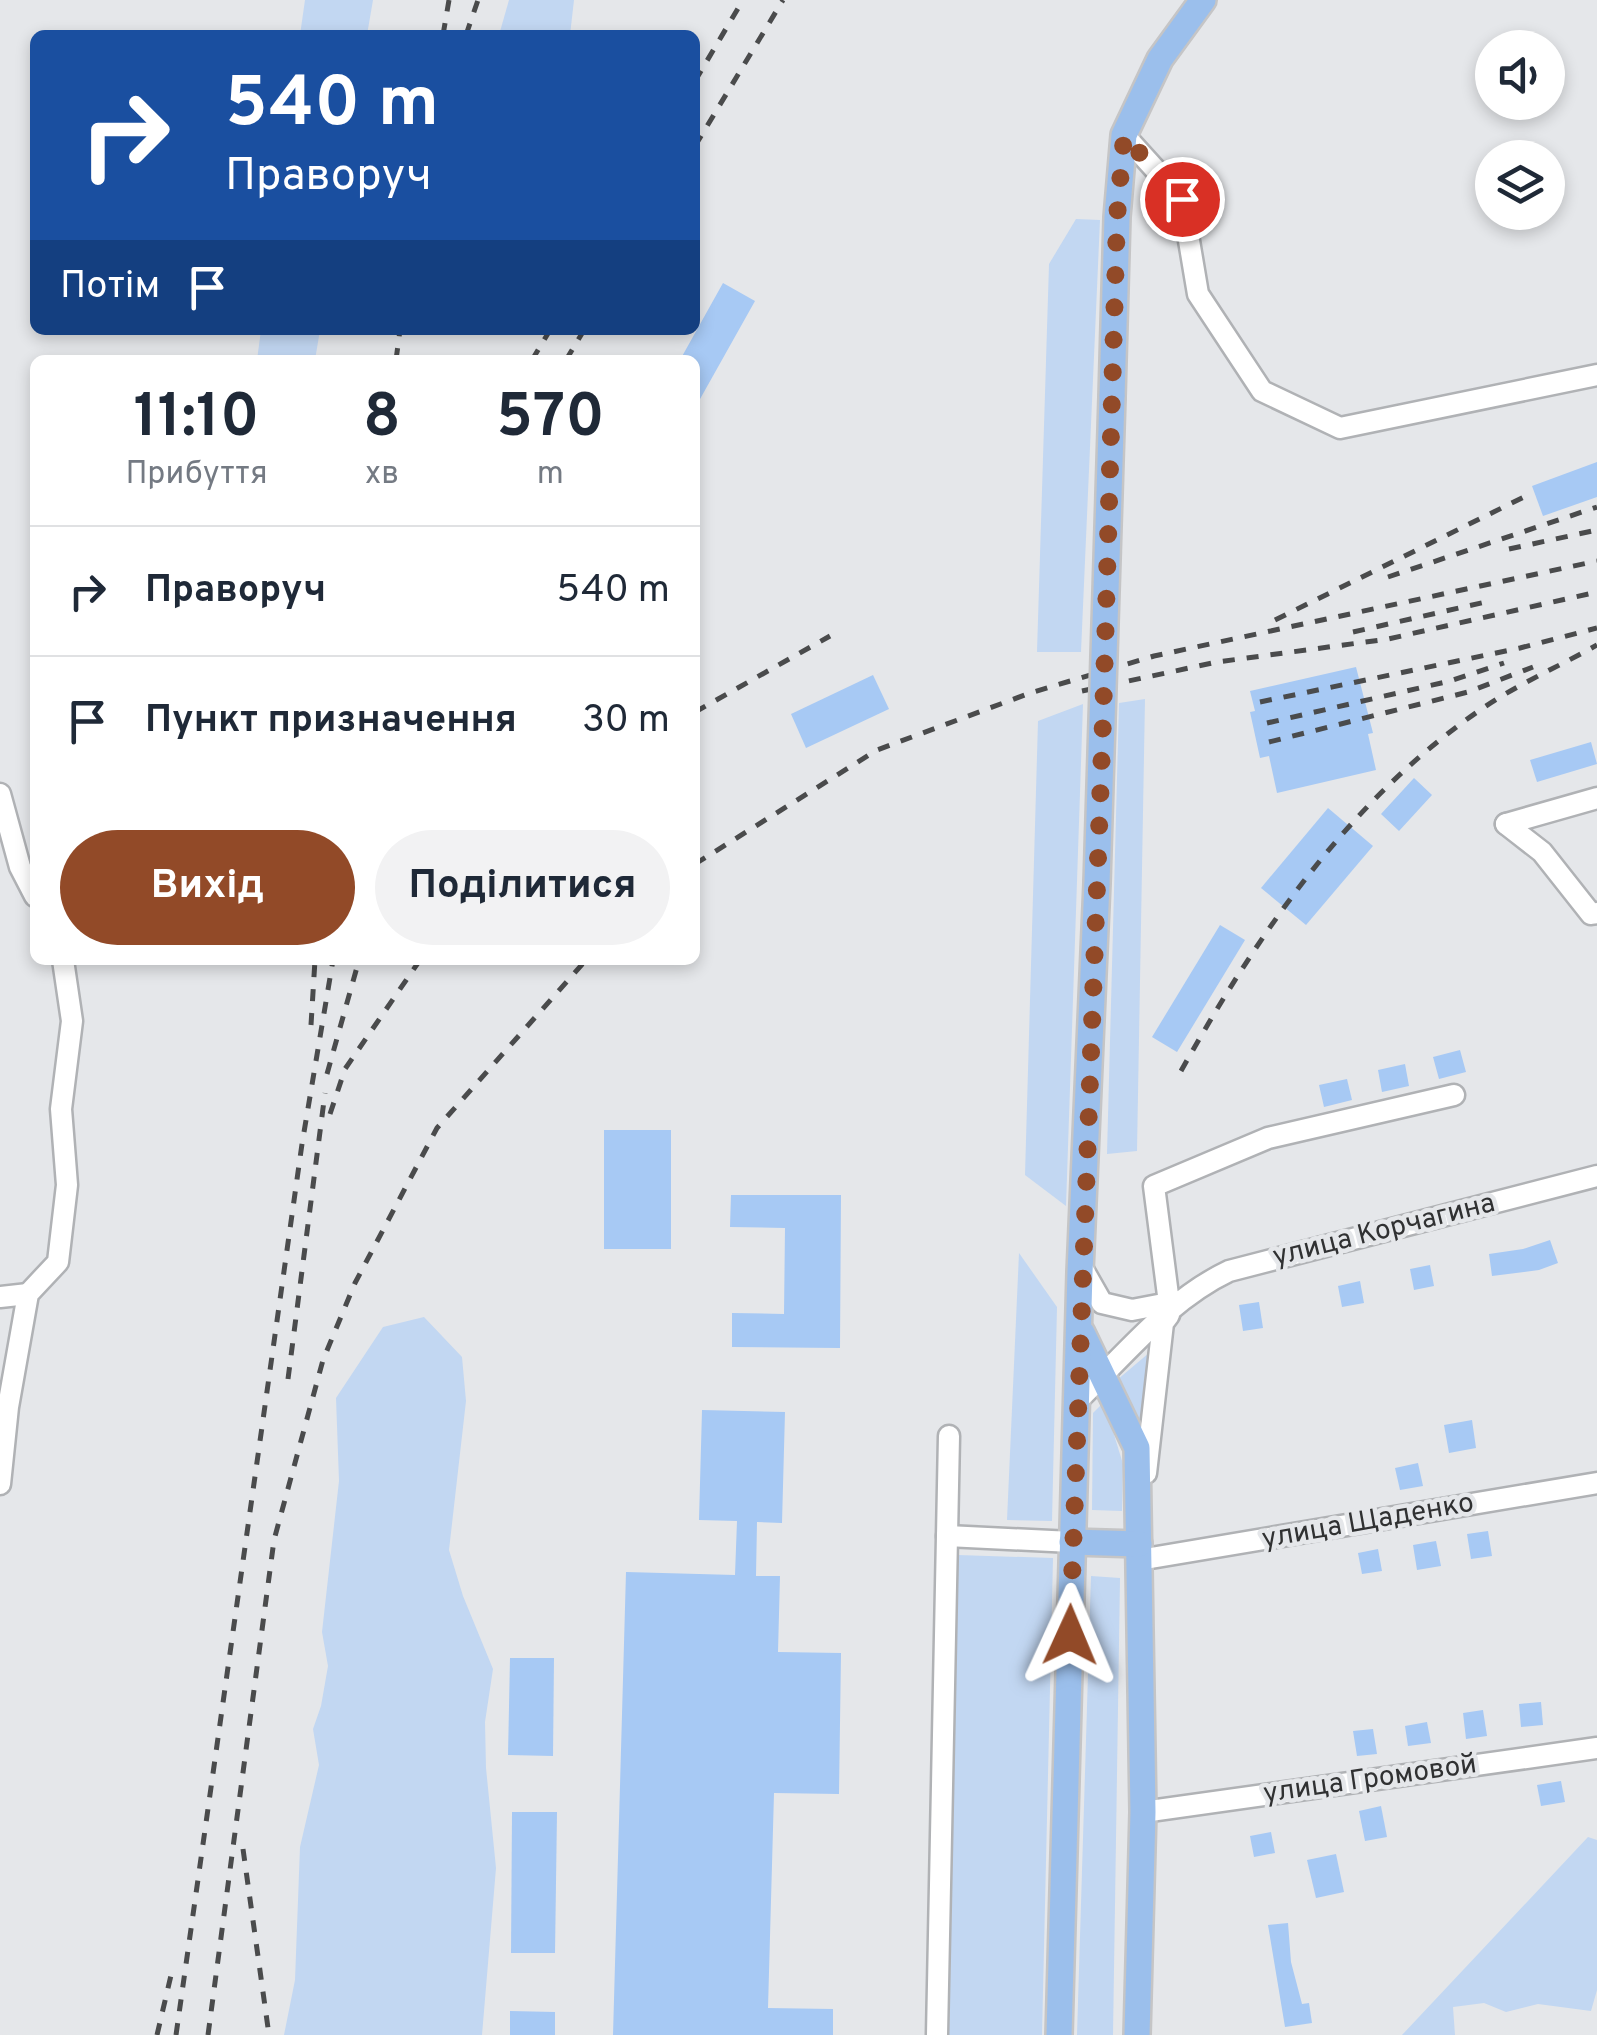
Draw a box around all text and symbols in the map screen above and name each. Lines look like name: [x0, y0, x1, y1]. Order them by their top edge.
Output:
map controls: [1475, 30, 1565, 230]
button: sound: [1475, 30, 1565, 120]
text: 540 m: [225, 62, 439, 151]
icon: right: [60, 70, 190, 200]
button: layers: [1475, 140, 1565, 230]
text: Праворуч: [225, 149, 432, 206]
pin: [1140, 157, 1225, 242]
icon: arrive: [1155, 172, 1210, 227]
icon: arrive: [180, 260, 235, 315]
text: Потім: [60, 263, 160, 312]
text: 11:10: [134, 382, 260, 458]
text: 8: [363, 382, 401, 458]
text: 570: [496, 382, 605, 458]
text: Прибуття: [125, 455, 268, 495]
text: хв: [365, 455, 399, 495]
text: m: [537, 455, 564, 495]
icon: right: [60, 564, 115, 619]
text: Праворуч: [145, 567, 326, 616]
text: 540 m: [557, 567, 670, 616]
icon: arrive: [60, 694, 115, 749]
text: Пункт призначення: [145, 697, 517, 746]
text: 30 m: [582, 697, 670, 746]
button: Вихід: [60, 830, 355, 945]
button: Поділитися: [375, 830, 670, 945]
street label: улица Корчагина: [1269, 1186, 1499, 1276]
street label: улица Щаденко: [1259, 1486, 1477, 1558]
position arrow: [1018, 1583, 1122, 1687]
street label: улица Громовой: [1261, 1747, 1479, 1813]

